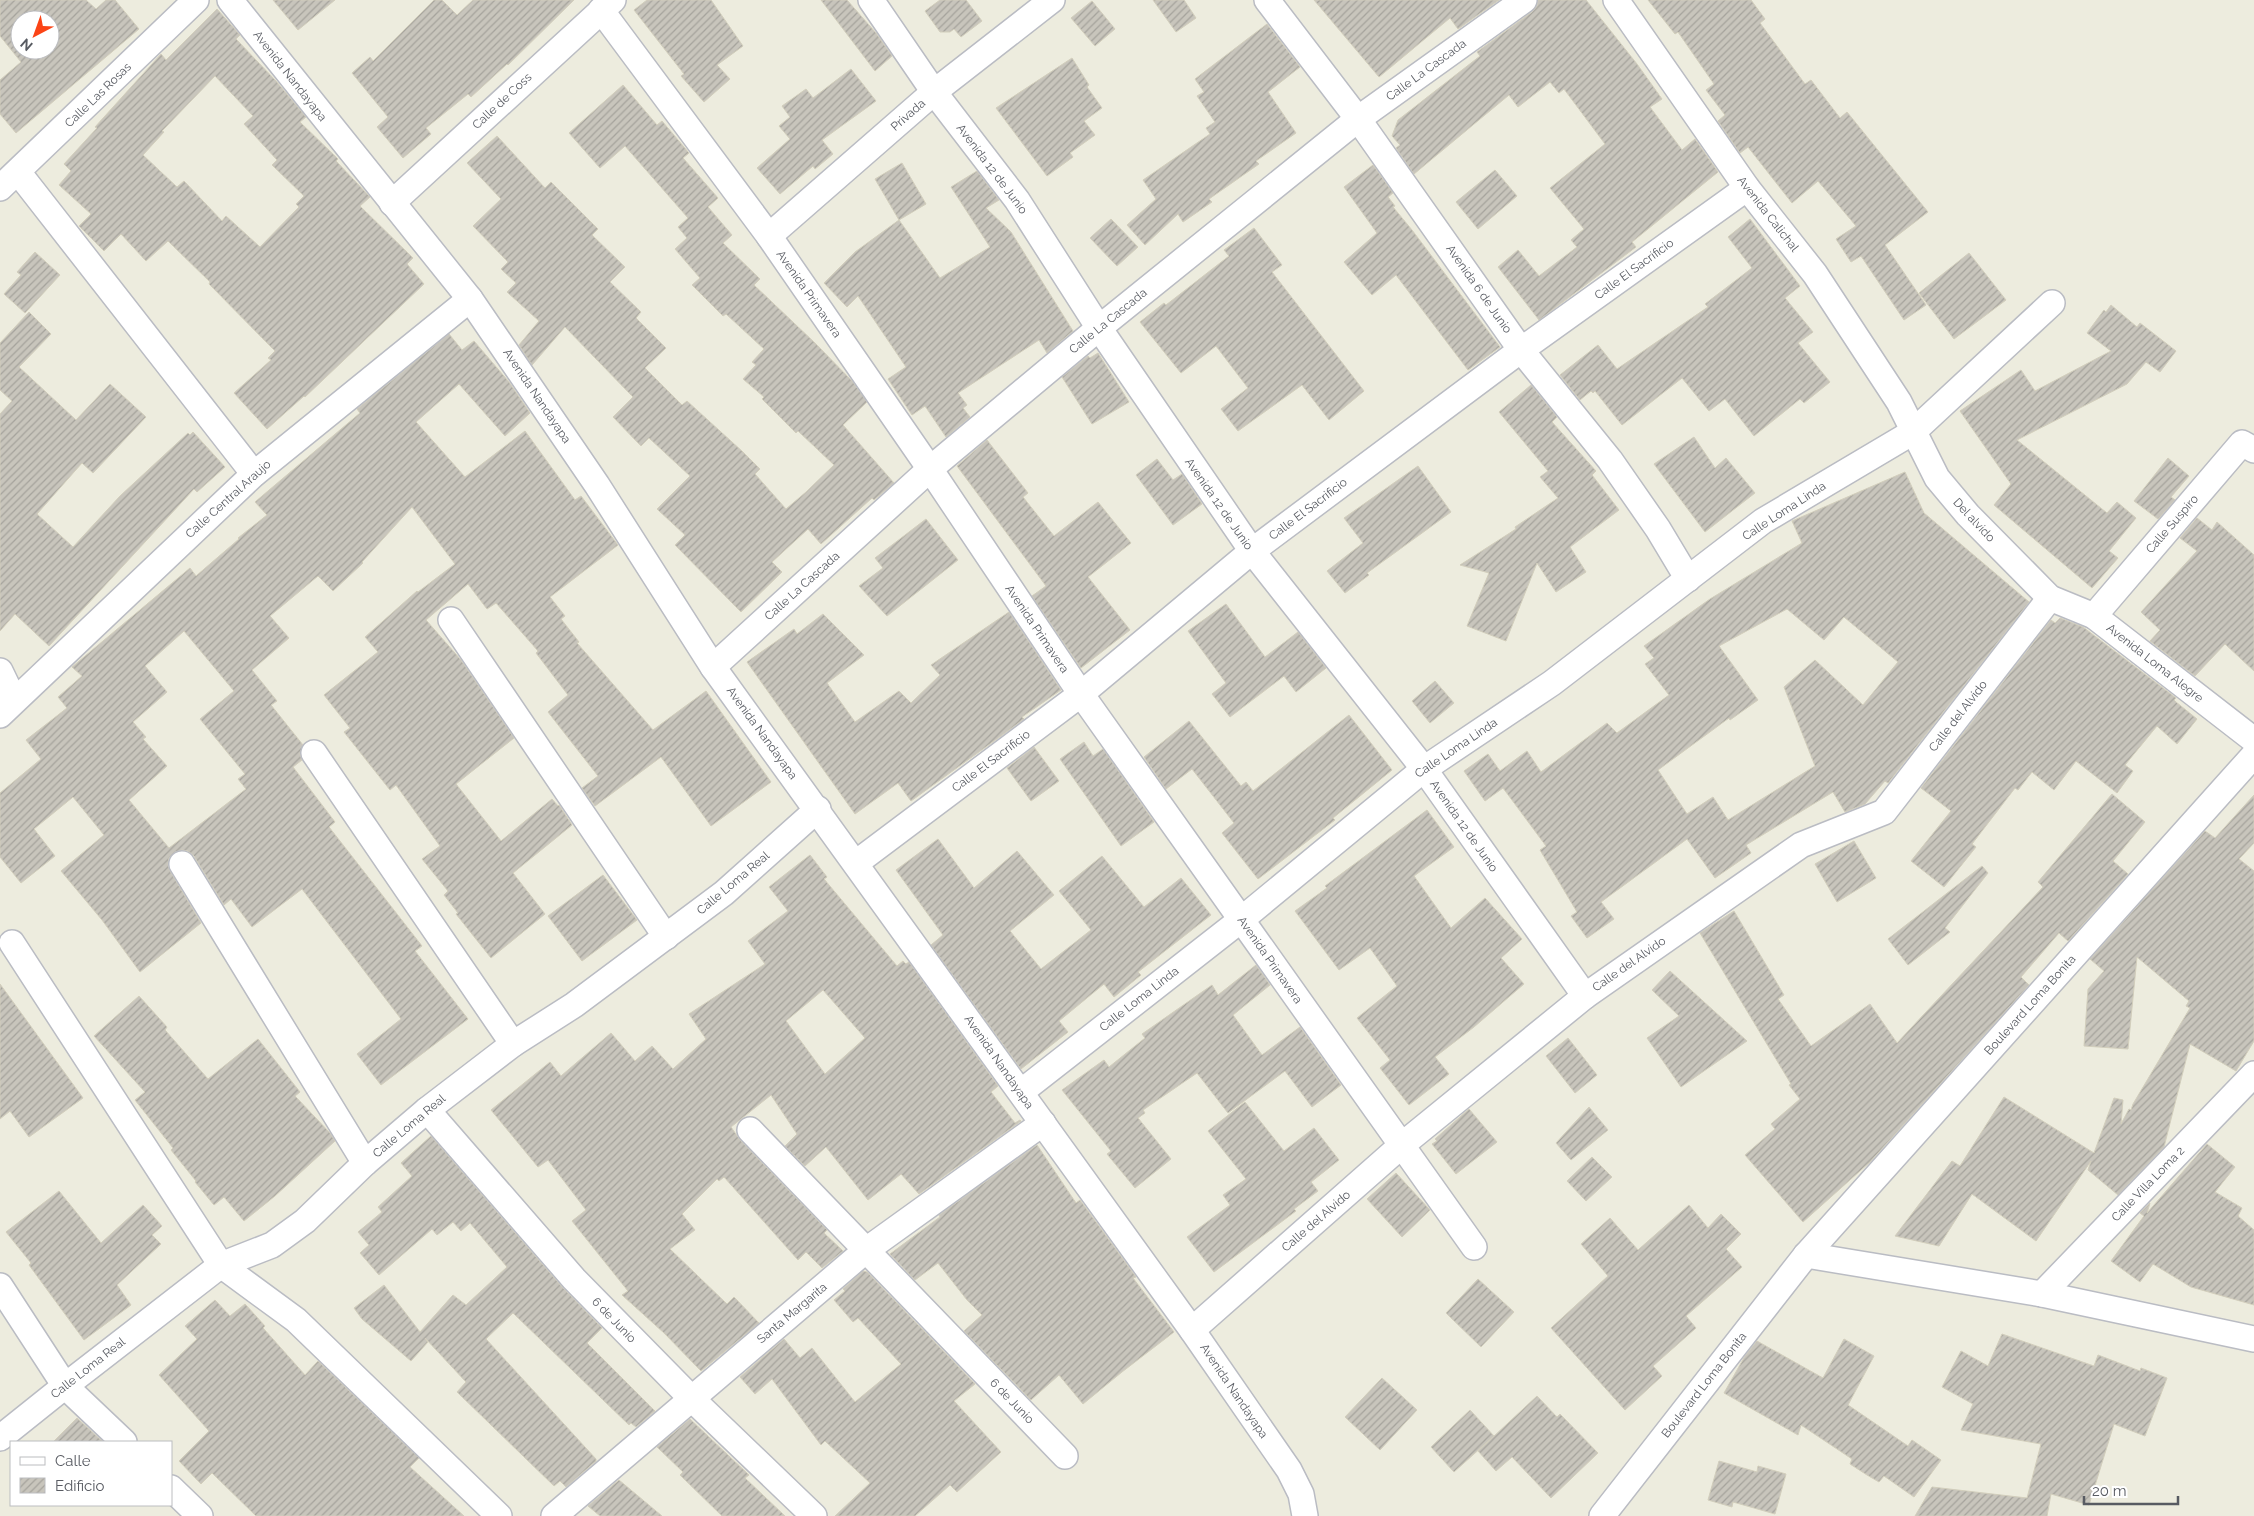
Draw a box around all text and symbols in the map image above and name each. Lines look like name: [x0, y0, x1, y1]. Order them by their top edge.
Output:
north arrow: [10, 10, 60, 60]
street label: Avenida Nandayapa: [250, 28, 330, 124]
text: N: [17, 35, 36, 54]
street label: Calle La Cascada: [1383, 36, 1469, 104]
street label: Calle Las Rosas: [62, 60, 134, 130]
street label: Calle de Coss: [469, 70, 535, 132]
street label: Privada: [888, 96, 928, 134]
street label: Avenida 12 de Junio: [954, 121, 1030, 217]
street label: Avenida Calichal: [1734, 174, 1802, 255]
street label: Calle El Sacrificio: [1592, 236, 1676, 302]
street label: Avenida 6 de Junio: [1443, 242, 1515, 336]
street label: Avenida Primavera: [774, 248, 844, 340]
street label: Calle La Cascada: [1066, 285, 1150, 357]
street label: Avenida Nandayapa: [500, 346, 574, 446]
street label: Avenida 12 de Junio: [1182, 455, 1256, 553]
street label: Calle Central Araujo: [183, 457, 273, 541]
street label: Calle El Sacrificio: [1266, 475, 1350, 543]
street label: Calle Loma Linda: [1740, 479, 1828, 543]
street label: Calle Suspiro: [2143, 492, 2201, 556]
street label: Del alvido: [1950, 495, 1998, 545]
street label: Calle La Cascada: [762, 549, 842, 623]
street label: Avenida Primavera: [1002, 582, 1072, 676]
street label: Avenida Loma Alegre: [2104, 621, 2206, 705]
street label: Calle del Alvido: [1926, 678, 1990, 754]
street label: Avenida Nandayapa: [724, 684, 800, 782]
street label: Calle Loma Linda: [1412, 715, 1500, 781]
street label: Calle El Sacrificio: [949, 727, 1033, 795]
street label: Avenida 12 de Junio: [1427, 777, 1501, 875]
street label: Calle Loma Real: [694, 848, 773, 917]
street label: Avenida Primavera: [1235, 914, 1305, 1006]
street label: Calle del Alvido: [1590, 934, 1668, 994]
street label: Boulevard Loma Bonita: [1981, 952, 2079, 1058]
street label: Calle Loma Linda: [1097, 964, 1181, 1034]
street label: Avenida Nandayapa: [961, 1013, 1037, 1111]
street label: Calle Loma Real: [370, 1091, 449, 1160]
street label: Calle Villa Loma 2: [2109, 1144, 2187, 1224]
street label: Calle del Alvido: [1279, 1187, 1353, 1255]
street label: Santa Margarita: [754, 1280, 830, 1346]
street label: 6 de Junio: [589, 1295, 639, 1345]
street label: Boulevard Loma Bonita: [1659, 1330, 1749, 1440]
street label: Calle Loma Real: [48, 1334, 129, 1401]
street label: Avenida Nandayapa: [1197, 1341, 1271, 1441]
street label: 6 de Junio: [987, 1376, 1037, 1426]
legend: [10, 1441, 172, 1506]
text: Calle: [55, 1452, 91, 1470]
scale bar: [2084, 1474, 2178, 1506]
text: Edificio: [55, 1477, 105, 1495]
text: 20 m: [2092, 1482, 2127, 1500]

